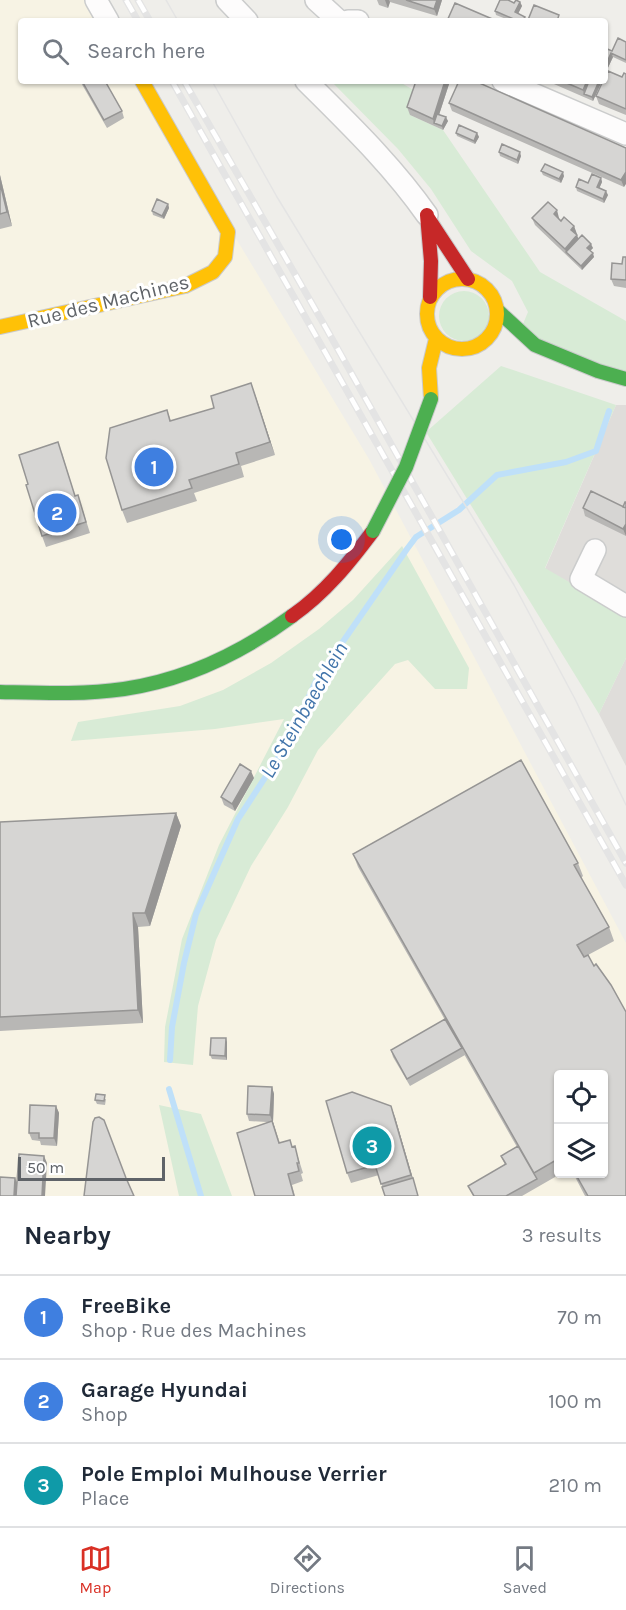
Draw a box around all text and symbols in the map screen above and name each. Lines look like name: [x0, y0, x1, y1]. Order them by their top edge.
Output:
search box: [18, 18, 608, 84]
icon: search: [39, 35, 72, 68]
text: Search here: [87, 38, 205, 64]
street label: Rue des Machines: [25, 270, 191, 333]
pin: 1: [134, 444, 174, 490]
pin: 2: [38, 490, 76, 536]
your location: [327, 525, 356, 554]
water label: Le Steinbaechlein: [255, 638, 353, 782]
map controls: [554, 1070, 608, 1178]
button: locate: [554, 1070, 608, 1124]
pin: 3: [352, 1124, 392, 1168]
button: layers: [554, 1124, 608, 1178]
scale bar: [18, 1154, 165, 1182]
text: 50 m: [27, 1158, 64, 1177]
text: Nearby: [24, 1220, 111, 1251]
text: 3 results: [522, 1224, 602, 1247]
text: FreeBike: [81, 1293, 171, 1319]
text: 1: [40, 1306, 47, 1329]
text: 70 m: [557, 1306, 602, 1329]
text: Shop · Rue des Machines: [81, 1319, 307, 1342]
text: Garage Hyundai: [81, 1377, 248, 1403]
text: 2: [37, 1390, 50, 1413]
text: 100 m: [548, 1390, 602, 1413]
text: Shop: [81, 1403, 128, 1426]
text: Pole Emploi Mulhouse Verrier: [81, 1461, 387, 1487]
text: 3: [37, 1474, 50, 1497]
text: 210 m: [548, 1474, 602, 1497]
text: Place: [81, 1487, 129, 1510]
tab: Map: [79, 1542, 112, 1597]
tab: Directions: [270, 1542, 345, 1597]
tab: Saved: [503, 1542, 547, 1597]

